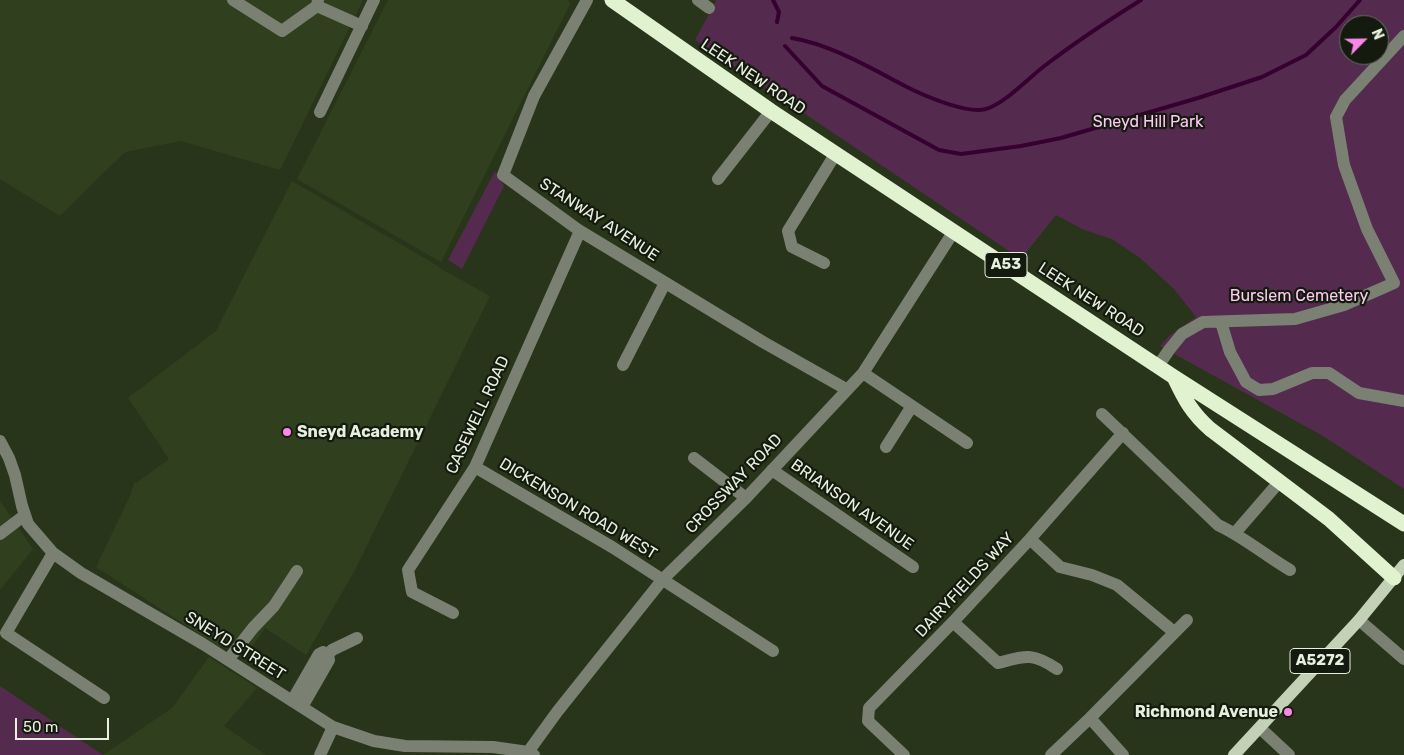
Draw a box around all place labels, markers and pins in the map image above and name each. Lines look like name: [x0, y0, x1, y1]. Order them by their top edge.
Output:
place label: Sneyd Academy: [297, 422, 424, 442]
marker: Sneyd Academy: [281, 426, 293, 438]
place label: Richmond Avenue: [1135, 702, 1278, 722]
marker: Richmond Avenue: [1282, 706, 1294, 718]

